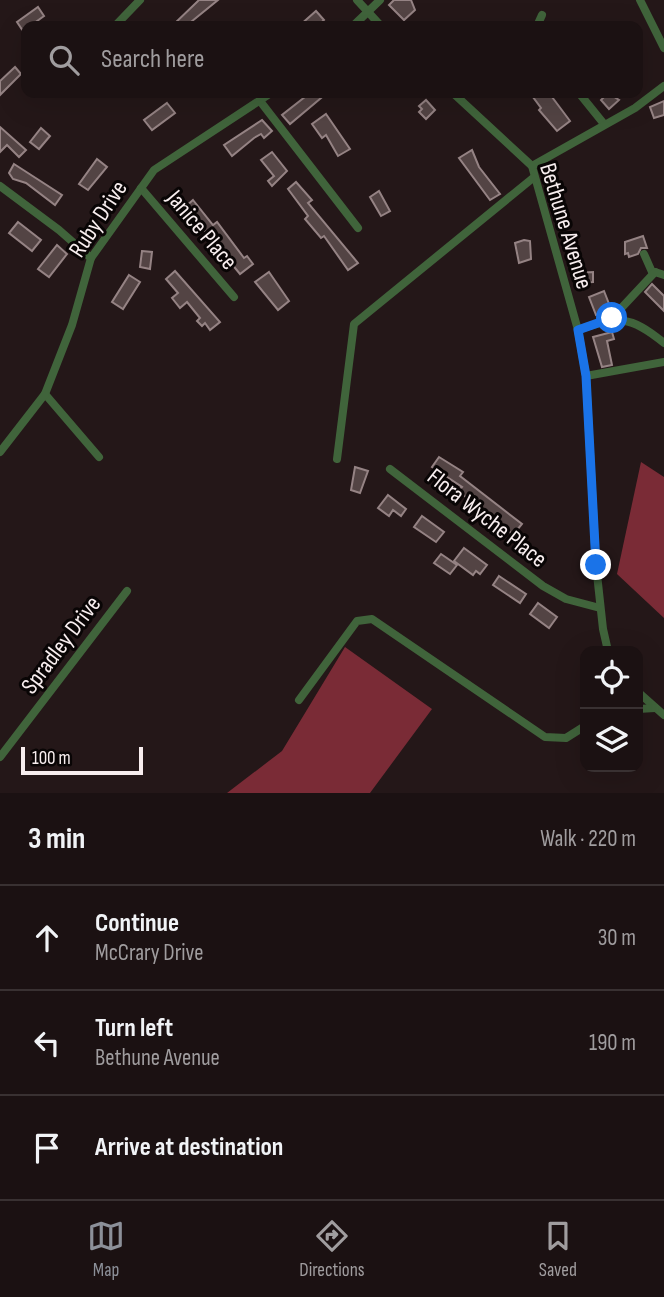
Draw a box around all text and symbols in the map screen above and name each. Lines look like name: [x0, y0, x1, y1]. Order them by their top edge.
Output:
search box: [21, 21, 643, 98]
icon: search: [45, 41, 83, 79]
text: Search here: [101, 44, 204, 75]
street label: Bethune Avenue: [533, 159, 599, 293]
street label: Ruby Drive: [62, 175, 134, 263]
street label: Janice Place: [160, 184, 244, 276]
route start: [596, 302, 627, 333]
street label: Flora Wyche Place: [421, 462, 553, 574]
route end: [580, 549, 611, 580]
street label: Spradley Drive: [15, 590, 107, 700]
map controls: [580, 646, 643, 772]
button: locate: [580, 646, 643, 709]
button: layers: [580, 709, 643, 772]
scale bar: [21, 744, 144, 776]
text: 100 m: [32, 747, 71, 770]
text: 3 min: [28, 821, 85, 857]
text: Walk · 220 m: [540, 825, 636, 853]
text: Continue: [95, 908, 179, 939]
icon: ahead: [28, 919, 66, 957]
text: 30 m: [598, 924, 636, 952]
text: McCrary Drive: [95, 939, 204, 967]
text: Turn left: [95, 1013, 173, 1044]
icon: left: [28, 1024, 66, 1062]
text: 190 m: [589, 1029, 636, 1057]
text: Bethune Avenue: [95, 1044, 220, 1072]
icon: arrive: [28, 1129, 66, 1167]
text: Arrive at destination: [95, 1132, 283, 1163]
tab: Map: [87, 1217, 125, 1282]
tab: Directions: [299, 1217, 365, 1282]
tab: Saved: [539, 1217, 577, 1282]

